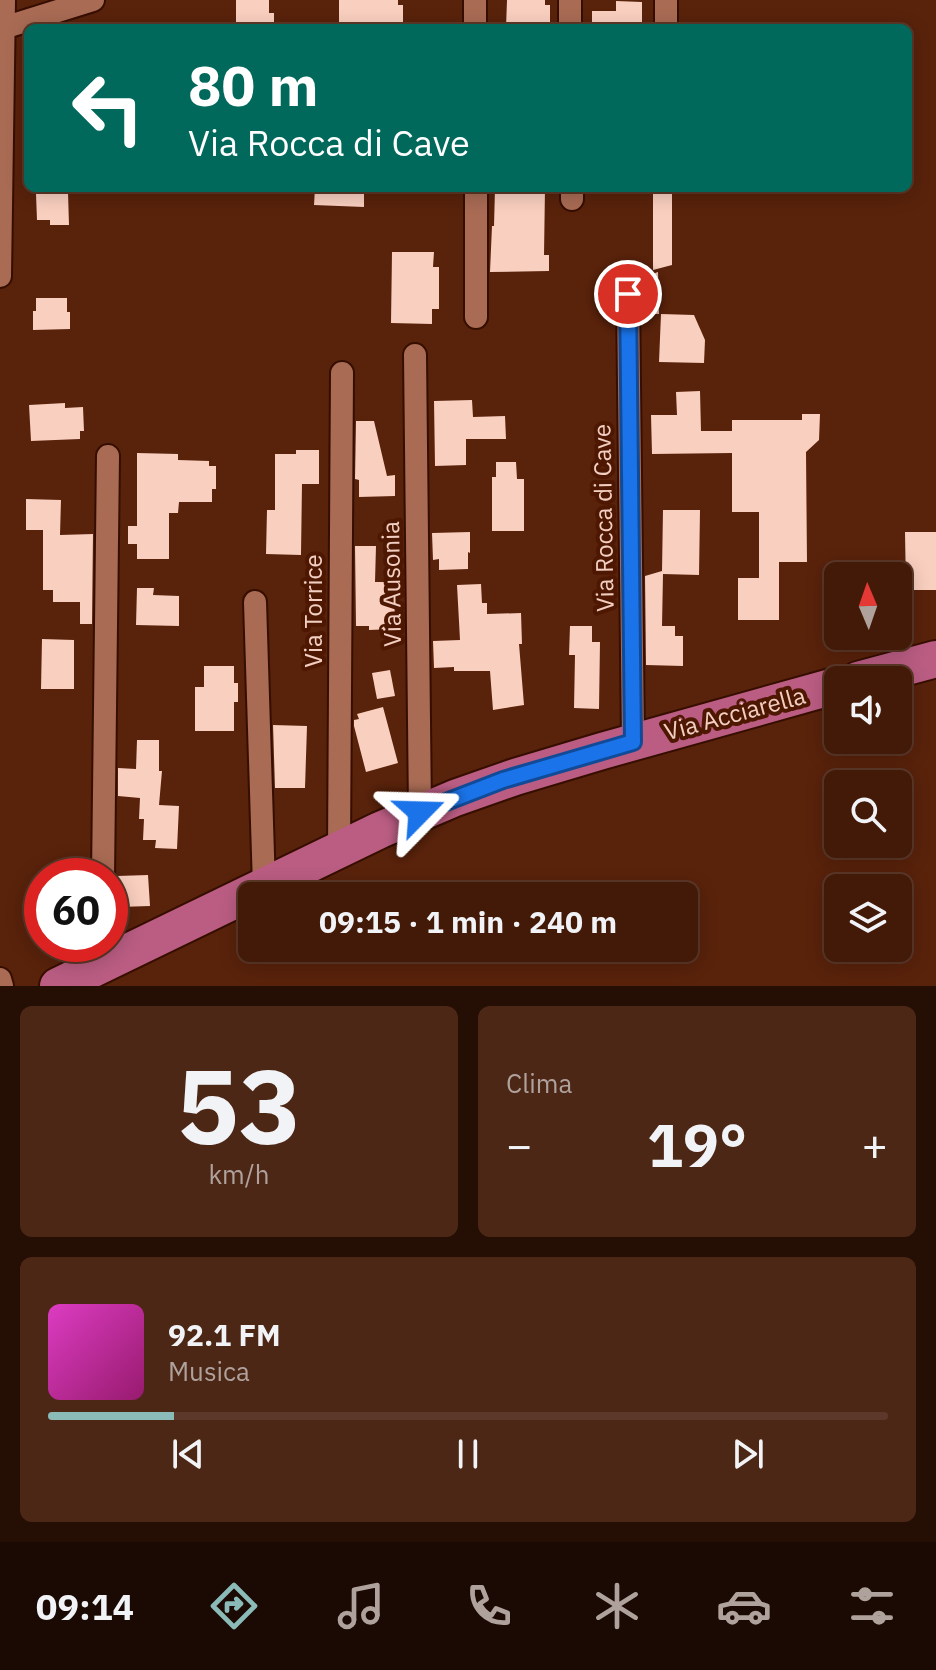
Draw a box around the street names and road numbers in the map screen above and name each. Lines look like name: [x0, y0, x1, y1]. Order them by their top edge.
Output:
street label: Via Rocca di Cave: [585, 424, 621, 612]
street label: Via Ausonia: [374, 521, 408, 647]
street label: Via Torrice: [297, 554, 329, 668]
street label: Via Acciarella: [661, 679, 809, 747]

